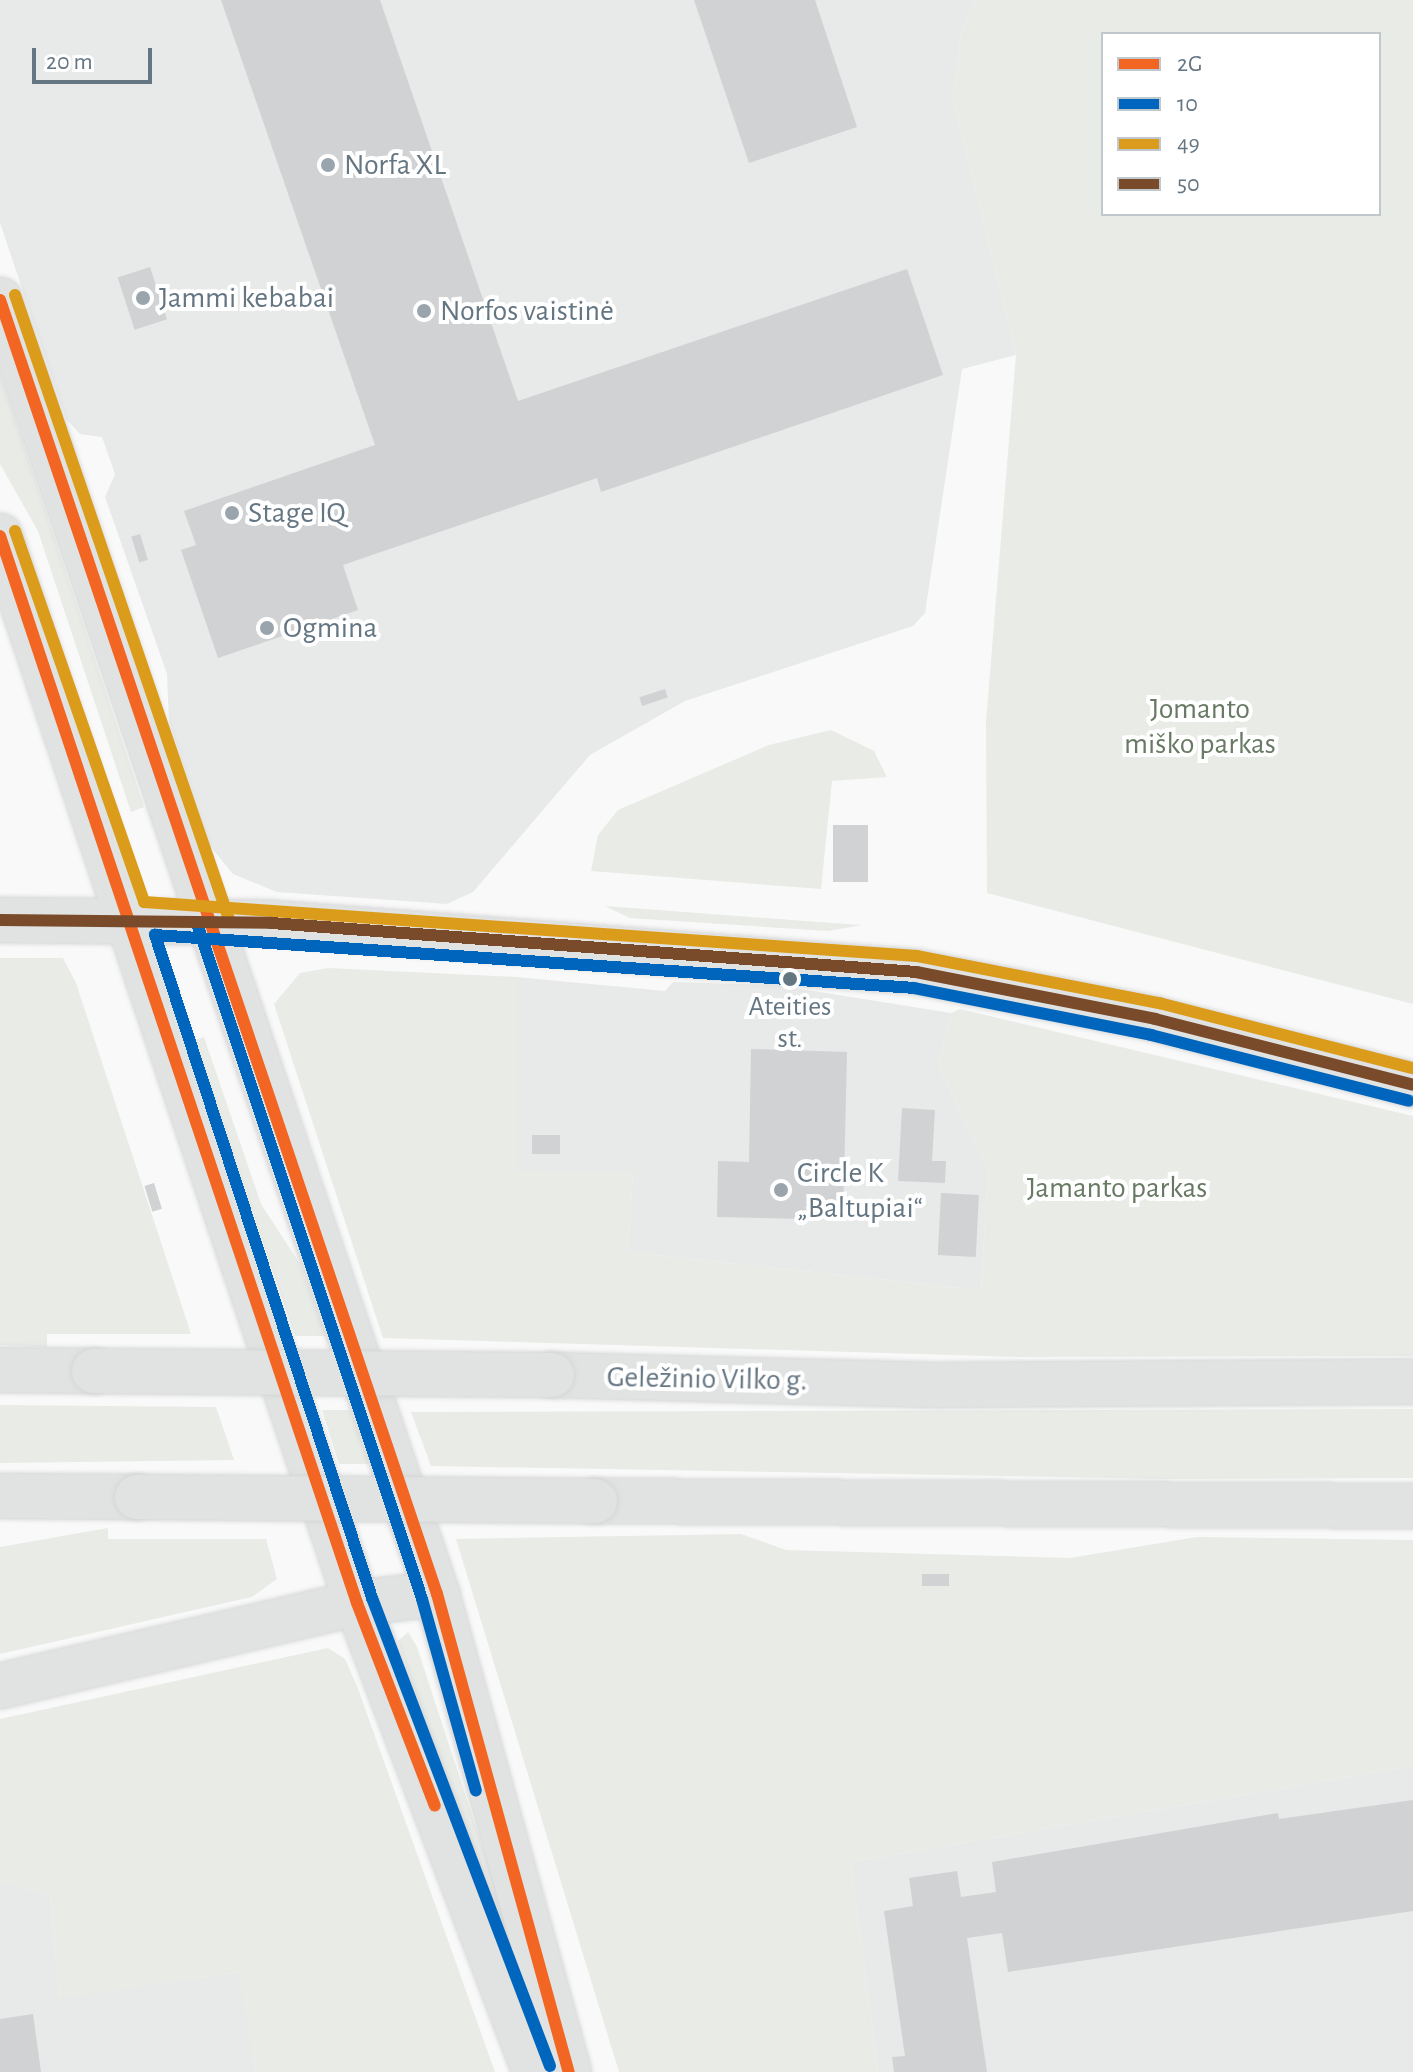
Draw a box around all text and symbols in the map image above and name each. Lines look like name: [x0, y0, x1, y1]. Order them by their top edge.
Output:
scale bar: [36, 32, 156, 82]
legend: [1101, 32, 1381, 216]
text: 20 m: [46, 50, 93, 74]
text: 2G: [1177, 52, 1202, 76]
text: 10: [1177, 92, 1198, 116]
text: 49: [1177, 132, 1200, 156]
place label: Norfa XL: [344, 147, 446, 183]
marker: Norfa XL: [319, 156, 337, 174]
text: 50: [1177, 172, 1200, 196]
place label: Jammi kebabai: [159, 280, 334, 316]
marker: Jammi kebabai: [134, 289, 152, 307]
place label: Norfos vaistinė: [440, 293, 614, 329]
marker: Norfos vaistinė: [415, 302, 433, 320]
place label: Stage IQ: [248, 495, 346, 531]
marker: Stage IQ: [223, 504, 241, 522]
place label: Ogmina: [283, 610, 377, 646]
marker: Ogmina: [258, 619, 276, 637]
park label: Jomanto miško parkas: [1124, 691, 1276, 762]
marker: Ateities st.: [782, 971, 798, 987]
place label: Ateities st.: [749, 990, 831, 1056]
place label: Circle K „Baltupiai“: [797, 1155, 923, 1226]
park label: Jamanto parkas: [1027, 1170, 1207, 1206]
marker: Circle K „Baltupiai“: [772, 1181, 790, 1199]
street label: Geležinio Vilko g.: [606, 1359, 808, 1399]

